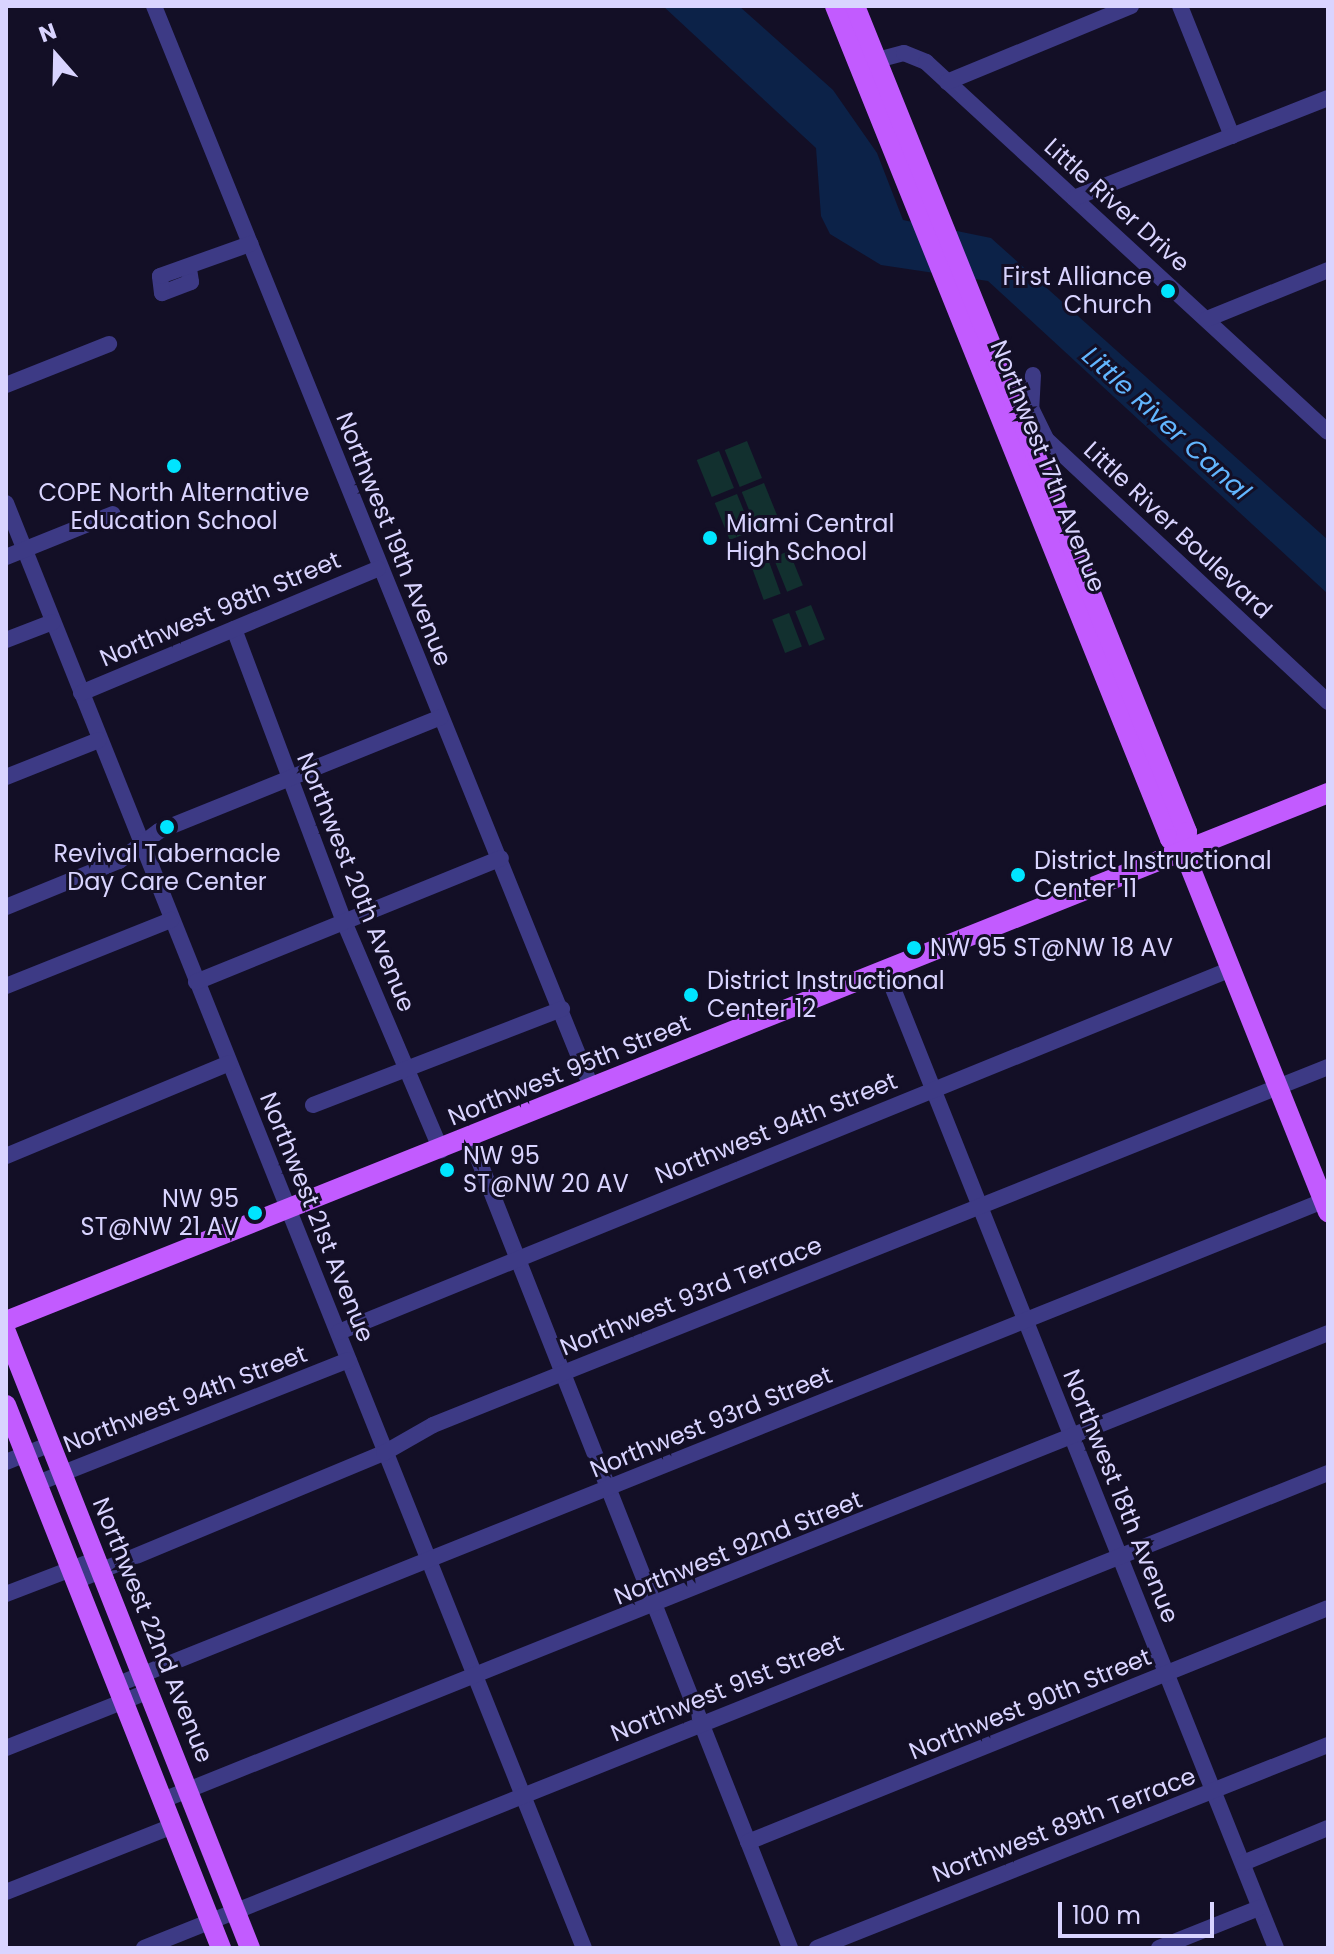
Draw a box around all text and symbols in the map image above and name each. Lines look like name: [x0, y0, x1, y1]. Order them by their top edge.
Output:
north arrow: [16, 16, 96, 96]
text: N: [35, 16, 61, 50]
street label: Little River Drive: [1039, 132, 1195, 278]
place label: First Alliance Church: [1002, 263, 1152, 319]
marker: First Alliance Church: [1159, 282, 1177, 300]
street label: Northwest 17th Avenue: [984, 336, 1112, 596]
water label: Little River Canal: [1076, 340, 1256, 508]
street label: Northwest 19th Avenue: [330, 408, 458, 670]
street label: Little River Boulevard: [1078, 436, 1278, 624]
marker: COPE North Alternative Education School: [165, 457, 183, 475]
place label: COPE North Alternative Education School: [39, 479, 309, 535]
place label: Miami Central High School: [726, 510, 894, 566]
marker: Miami Central High School: [701, 529, 719, 547]
street label: Northwest 98th Street: [95, 545, 345, 673]
street label: Northwest 20th Avenue: [291, 748, 421, 1016]
marker: Revival Tabernacle Day Care Center: [158, 818, 176, 836]
place label: Revival Tabernacle Day Care Center: [53, 840, 281, 896]
place label: District Instructional Center 11: [1034, 847, 1272, 903]
marker: District Instructional Center 11: [1009, 866, 1027, 884]
place label: NW 95 ST@NW 18 AV: [930, 934, 1173, 962]
marker: NW 95 ST@NW 18 AV: [905, 939, 923, 957]
place label: District Instructional Center 12: [707, 967, 945, 1023]
marker: District Instructional Center 12: [682, 986, 700, 1004]
street label: Northwest 95th Street: [444, 1008, 694, 1132]
street label: Northwest 94th Street: [651, 1066, 901, 1190]
street label: Northwest 21st Avenue: [254, 1088, 380, 1346]
place label: NW 95 ST@NW 20 AV: [463, 1142, 629, 1198]
marker: NW 95 ST@NW 20 AV: [438, 1161, 456, 1179]
place label: NW 95 ST@NW 21 AV: [81, 1185, 239, 1241]
marker: NW 95 ST@NW 21 AV: [246, 1204, 264, 1222]
street label: Northwest 93rd Terrace: [556, 1230, 826, 1362]
street label: Northwest 94th Street: [59, 1339, 311, 1459]
street label: Northwest 93rd Street: [586, 1360, 836, 1484]
street label: Northwest 18th Avenue: [1057, 1365, 1185, 1627]
street label: Northwest 92nd Street: [610, 1485, 866, 1611]
street label: Northwest 22nd Avenue: [87, 1493, 219, 1767]
street label: Northwest 91st Street: [607, 1628, 847, 1748]
street label: Northwest 90th Street: [905, 1642, 1155, 1766]
street label: Northwest 89th Terrace: [928, 1761, 1200, 1889]
scale bar: [1062, 1886, 1218, 1936]
text: 100 m: [1072, 1899, 1141, 1932]

